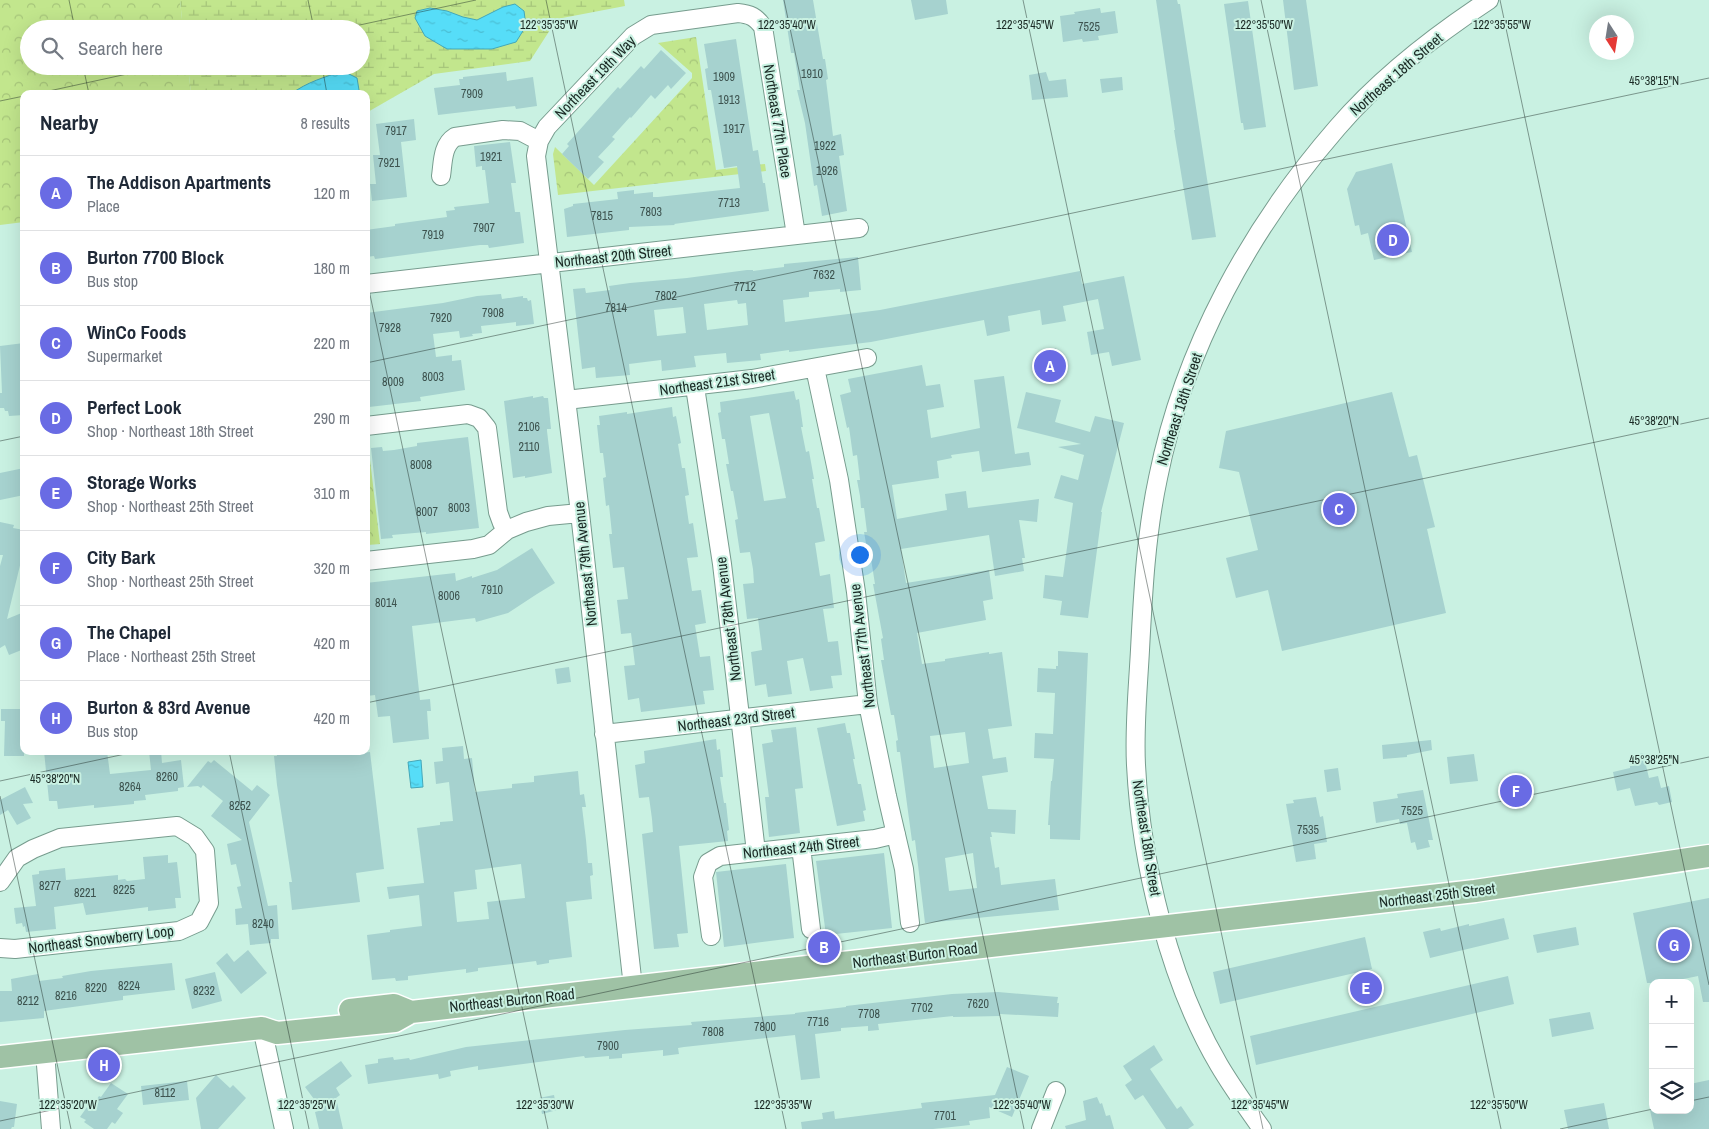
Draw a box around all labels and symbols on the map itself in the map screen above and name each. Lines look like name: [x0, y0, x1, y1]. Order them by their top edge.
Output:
north arrow: [1589, 15, 1634, 60]
text: 122°35'35"W: [520, 17, 579, 33]
text: 122°35'40"W: [758, 17, 817, 33]
text: 122°35'45"W: [996, 17, 1055, 33]
text: 122°35'50"W: [1235, 17, 1294, 33]
text: 122°35'55"W: [1473, 17, 1532, 33]
house number: 7525: [1078, 19, 1100, 35]
street label: Northeast 18th Street: [1345, 27, 1447, 120]
street label: Northeast 19th Way: [550, 30, 641, 123]
street label: Northeast 77th Place: [759, 63, 797, 180]
house number: 1910: [801, 66, 823, 82]
house number: 1909: [713, 69, 735, 85]
text: 45°38'15"N: [1629, 73, 1679, 89]
house number: 7909: [461, 86, 483, 102]
house number: 1913: [718, 92, 740, 108]
house number: 1917: [723, 121, 745, 137]
house number: 7917: [385, 123, 407, 139]
house number: 1922: [814, 138, 836, 154]
house number: 1921: [480, 149, 502, 165]
house number: 7921: [378, 155, 400, 171]
house number: 1926: [816, 163, 838, 179]
house number: 7713: [718, 195, 740, 211]
house number: 7803: [640, 204, 662, 220]
house number: 7815: [591, 208, 613, 224]
house number: 7907: [473, 220, 495, 236]
pin: D: [1377, 221, 1409, 259]
house number: 7919: [422, 227, 444, 243]
street label: Northeast 20th Street: [554, 239, 673, 273]
house number: 7632: [813, 267, 835, 283]
house number: 7712: [734, 279, 756, 295]
house number: 7802: [655, 288, 677, 304]
house number: 7814: [605, 300, 627, 316]
house number: 7908: [482, 305, 504, 321]
house number: 7920: [430, 310, 452, 326]
house number: 7928: [379, 320, 401, 336]
pin: A: [1034, 347, 1066, 385]
street label: Northeast 18th Street: [1151, 350, 1207, 468]
street label: Northeast 21st Street: [658, 363, 777, 400]
house number: 8003: [422, 369, 444, 385]
house number: 8009: [382, 374, 404, 390]
text: 45°38'20"N: [1629, 413, 1679, 429]
house number: 2106: [518, 419, 540, 435]
house number: 2110: [518, 439, 540, 455]
house number: 8008: [410, 457, 432, 473]
pin: C: [1323, 490, 1355, 528]
house number: 8003: [448, 500, 470, 516]
street label: Northeast 79th Avenue: [568, 501, 602, 627]
house number: 8007: [416, 504, 438, 520]
your location: [847, 542, 873, 568]
street label: Northeast 78th Avenue: [710, 556, 746, 682]
house number: 7910: [481, 582, 503, 598]
street label: Northeast 77th Avenue: [844, 583, 880, 709]
house number: 8006: [438, 588, 460, 604]
house number: 8014: [375, 595, 397, 611]
street label: Northeast 23rd Street: [676, 701, 796, 737]
text: 45°38'25"N: [1629, 752, 1679, 768]
house number: 8260: [156, 769, 178, 785]
text: 45°38'20"N: [30, 771, 80, 787]
pin: F: [1500, 772, 1532, 810]
house number: 8264: [119, 779, 141, 795]
street label: Northeast 18th Street: [1127, 779, 1167, 898]
house number: 8252: [229, 798, 251, 814]
house number: 7525: [1401, 803, 1423, 819]
house number: 7535: [1297, 822, 1319, 838]
street label: Northeast 24th Street: [742, 830, 861, 864]
street label: Northeast 25th Street: [1378, 877, 1497, 913]
house number: 8277: [39, 878, 61, 894]
house number: 8225: [113, 882, 135, 898]
house number: 8221: [74, 885, 96, 901]
house number: 8240: [252, 916, 274, 932]
street label: Northeast Snowberry Loop: [27, 920, 175, 958]
pin: G: [1658, 926, 1690, 964]
pin: B: [808, 928, 840, 966]
street label: Northeast Burton Road: [851, 937, 979, 973]
pin: E: [1350, 969, 1382, 1007]
house number: 8224: [118, 978, 140, 994]
house number: 8220: [85, 980, 107, 996]
house number: 8232: [193, 983, 215, 999]
street label: Northeast Burton Road: [448, 983, 576, 1017]
house number: 8216: [55, 988, 77, 1004]
house number: 8212: [17, 993, 39, 1009]
house number: 7620: [967, 996, 989, 1012]
house number: 7702: [911, 1000, 933, 1016]
house number: 7708: [858, 1006, 880, 1022]
house number: 7716: [807, 1014, 829, 1030]
house number: 7800: [754, 1019, 776, 1035]
house number: 7808: [702, 1024, 724, 1040]
house number: 7900: [597, 1038, 619, 1054]
pin: H: [88, 1046, 120, 1084]
house number: 8112: [154, 1085, 176, 1101]
text: 122°35'20"W: [39, 1097, 98, 1113]
text: 122°35'25"W: [278, 1097, 337, 1113]
text: 122°35'30"W: [516, 1097, 575, 1113]
text: 122°35'35"W: [754, 1097, 813, 1113]
text: 122°35'40"W: [993, 1097, 1052, 1113]
text: 122°35'45"W: [1231, 1097, 1290, 1113]
text: 122°35'50"W: [1470, 1097, 1529, 1113]
house number: 7701: [934, 1108, 956, 1124]

